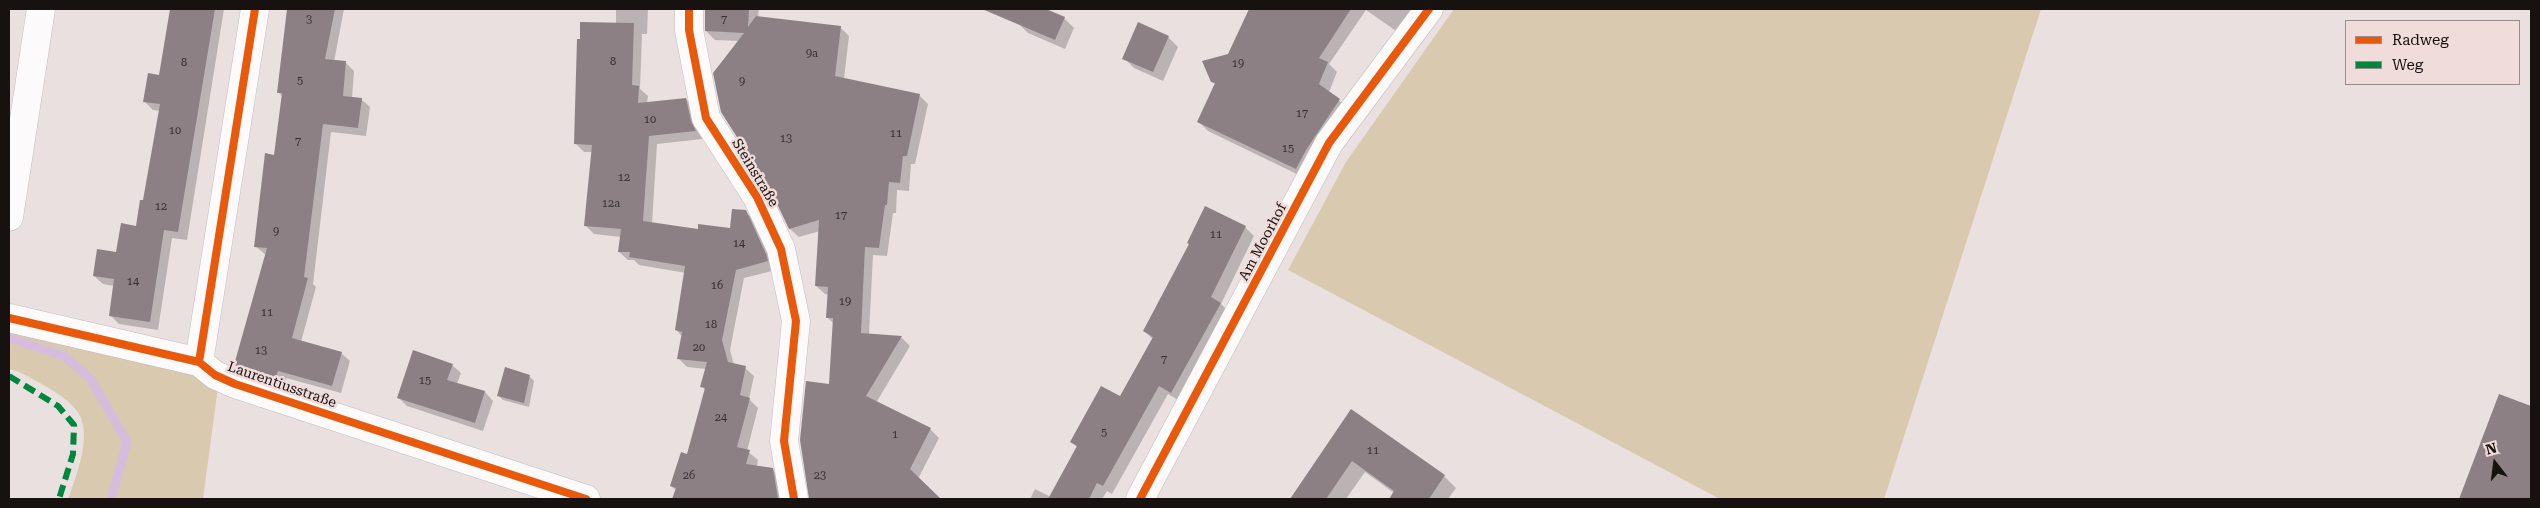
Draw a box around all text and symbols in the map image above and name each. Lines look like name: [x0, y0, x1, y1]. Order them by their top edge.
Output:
house number: 3: [306, 13, 312, 27]
house number: 7: [721, 13, 727, 27]
legend: [2345, 20, 2520, 85]
text: Radweg: [2392, 31, 2449, 49]
house number: 9a: [806, 47, 818, 61]
house number: 8: [610, 55, 616, 69]
house number: 8: [181, 56, 187, 70]
text: Weg: [2392, 56, 2423, 74]
house number: 19: [1232, 57, 1244, 71]
house number: 5: [297, 74, 303, 88]
house number: 9: [739, 75, 745, 89]
house number: 17: [1296, 107, 1308, 121]
house number: 10: [644, 113, 656, 127]
house number: 10: [169, 124, 181, 138]
house number: 11: [890, 127, 902, 141]
house number: 13: [780, 132, 792, 146]
house number: 7: [295, 135, 301, 149]
street label: Steinstraße: [728, 136, 782, 210]
house number: 15: [1282, 142, 1294, 156]
house number: 12: [618, 171, 630, 185]
house number: 12a: [602, 197, 620, 211]
house number: 12: [155, 200, 167, 214]
street label: Am Moorhof: [1236, 200, 1290, 284]
house number: 17: [835, 209, 847, 223]
house number: 9: [273, 225, 279, 239]
house number: 11: [1210, 228, 1222, 242]
house number: 14: [733, 237, 745, 251]
house number: 14: [127, 275, 139, 289]
house number: 16: [711, 279, 723, 293]
house number: 19: [839, 295, 851, 309]
house number: 11: [261, 306, 273, 320]
house number: 18: [705, 318, 717, 332]
house number: 20: [693, 341, 705, 355]
house number: 13: [255, 344, 267, 358]
house number: 7: [1161, 353, 1167, 367]
street label: Laurentiusstraße: [225, 359, 339, 411]
house number: 15: [419, 374, 431, 388]
house number: 24: [715, 411, 727, 425]
house number: 5: [1101, 426, 1107, 440]
house number: 1: [892, 428, 898, 442]
north arrow: [2470, 438, 2520, 488]
text: N: [2484, 439, 2498, 458]
house number: 11: [1367, 444, 1379, 458]
house number: 26: [683, 469, 695, 483]
house number: 23: [814, 469, 826, 483]

